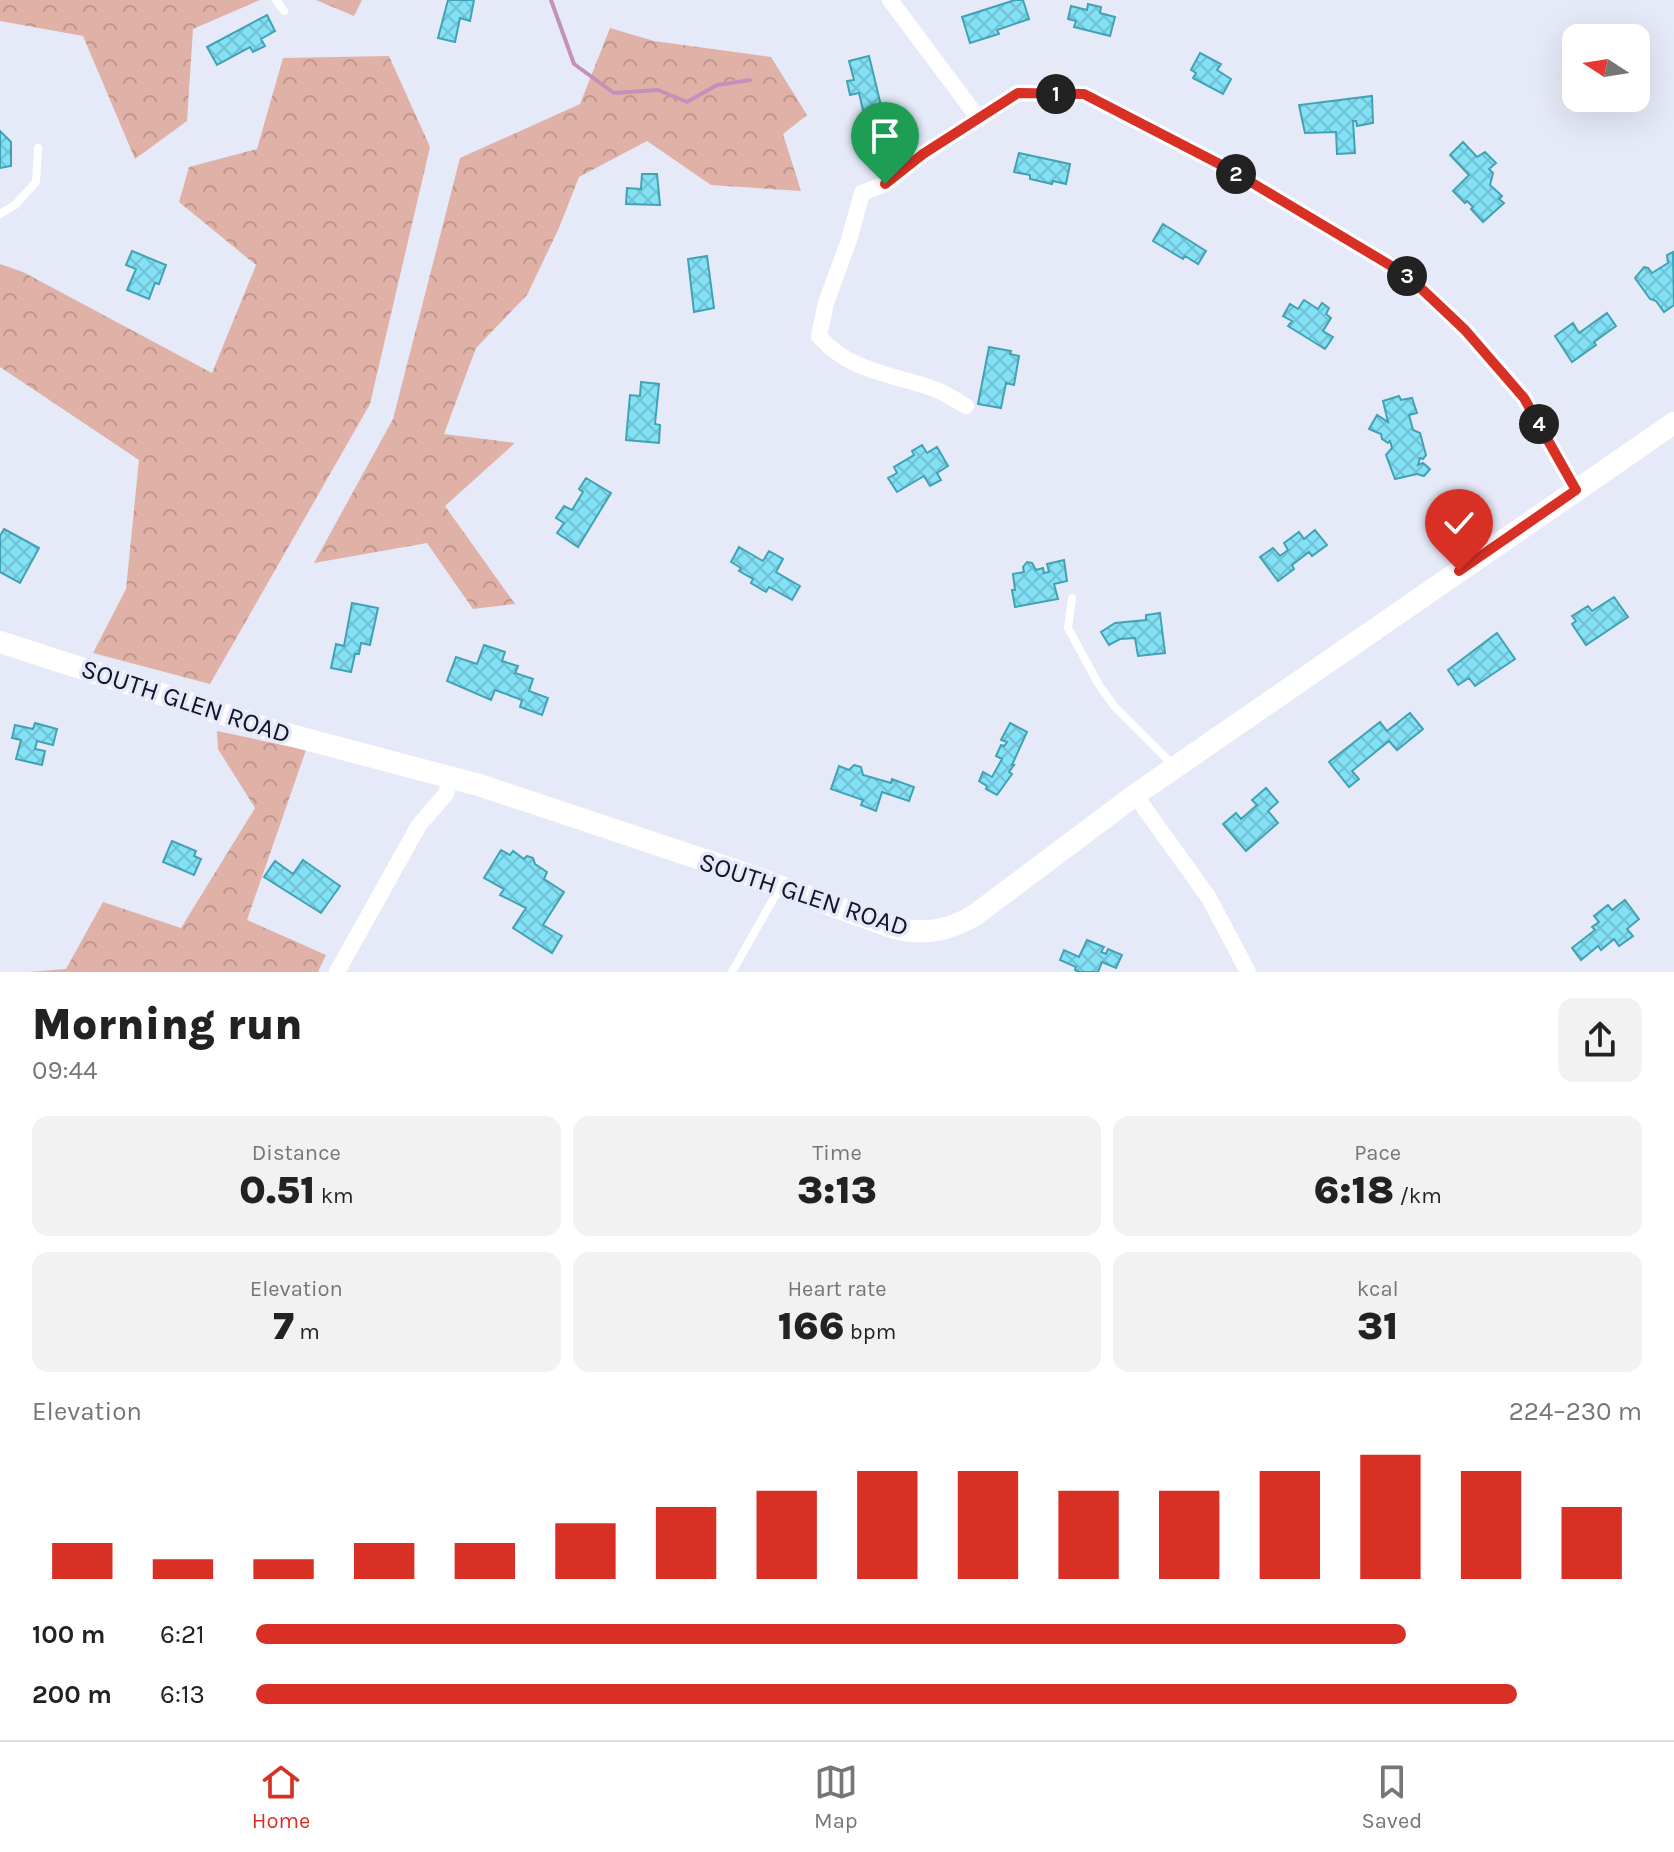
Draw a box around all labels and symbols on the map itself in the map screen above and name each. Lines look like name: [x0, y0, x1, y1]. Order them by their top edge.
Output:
north arrow: [1562, 24, 1650, 112]
pin: 1: [1036, 74, 1076, 114]
pin: [851, 102, 919, 184]
pin: 2: [1216, 154, 1256, 194]
pin: 3: [1387, 256, 1427, 296]
pin: 4: [1519, 404, 1559, 444]
pin: [1425, 489, 1493, 571]
street label: SOUTH GLEN ROAD: [77, 653, 294, 750]
street label: SOUTH GLEN ROAD: [695, 846, 912, 943]

